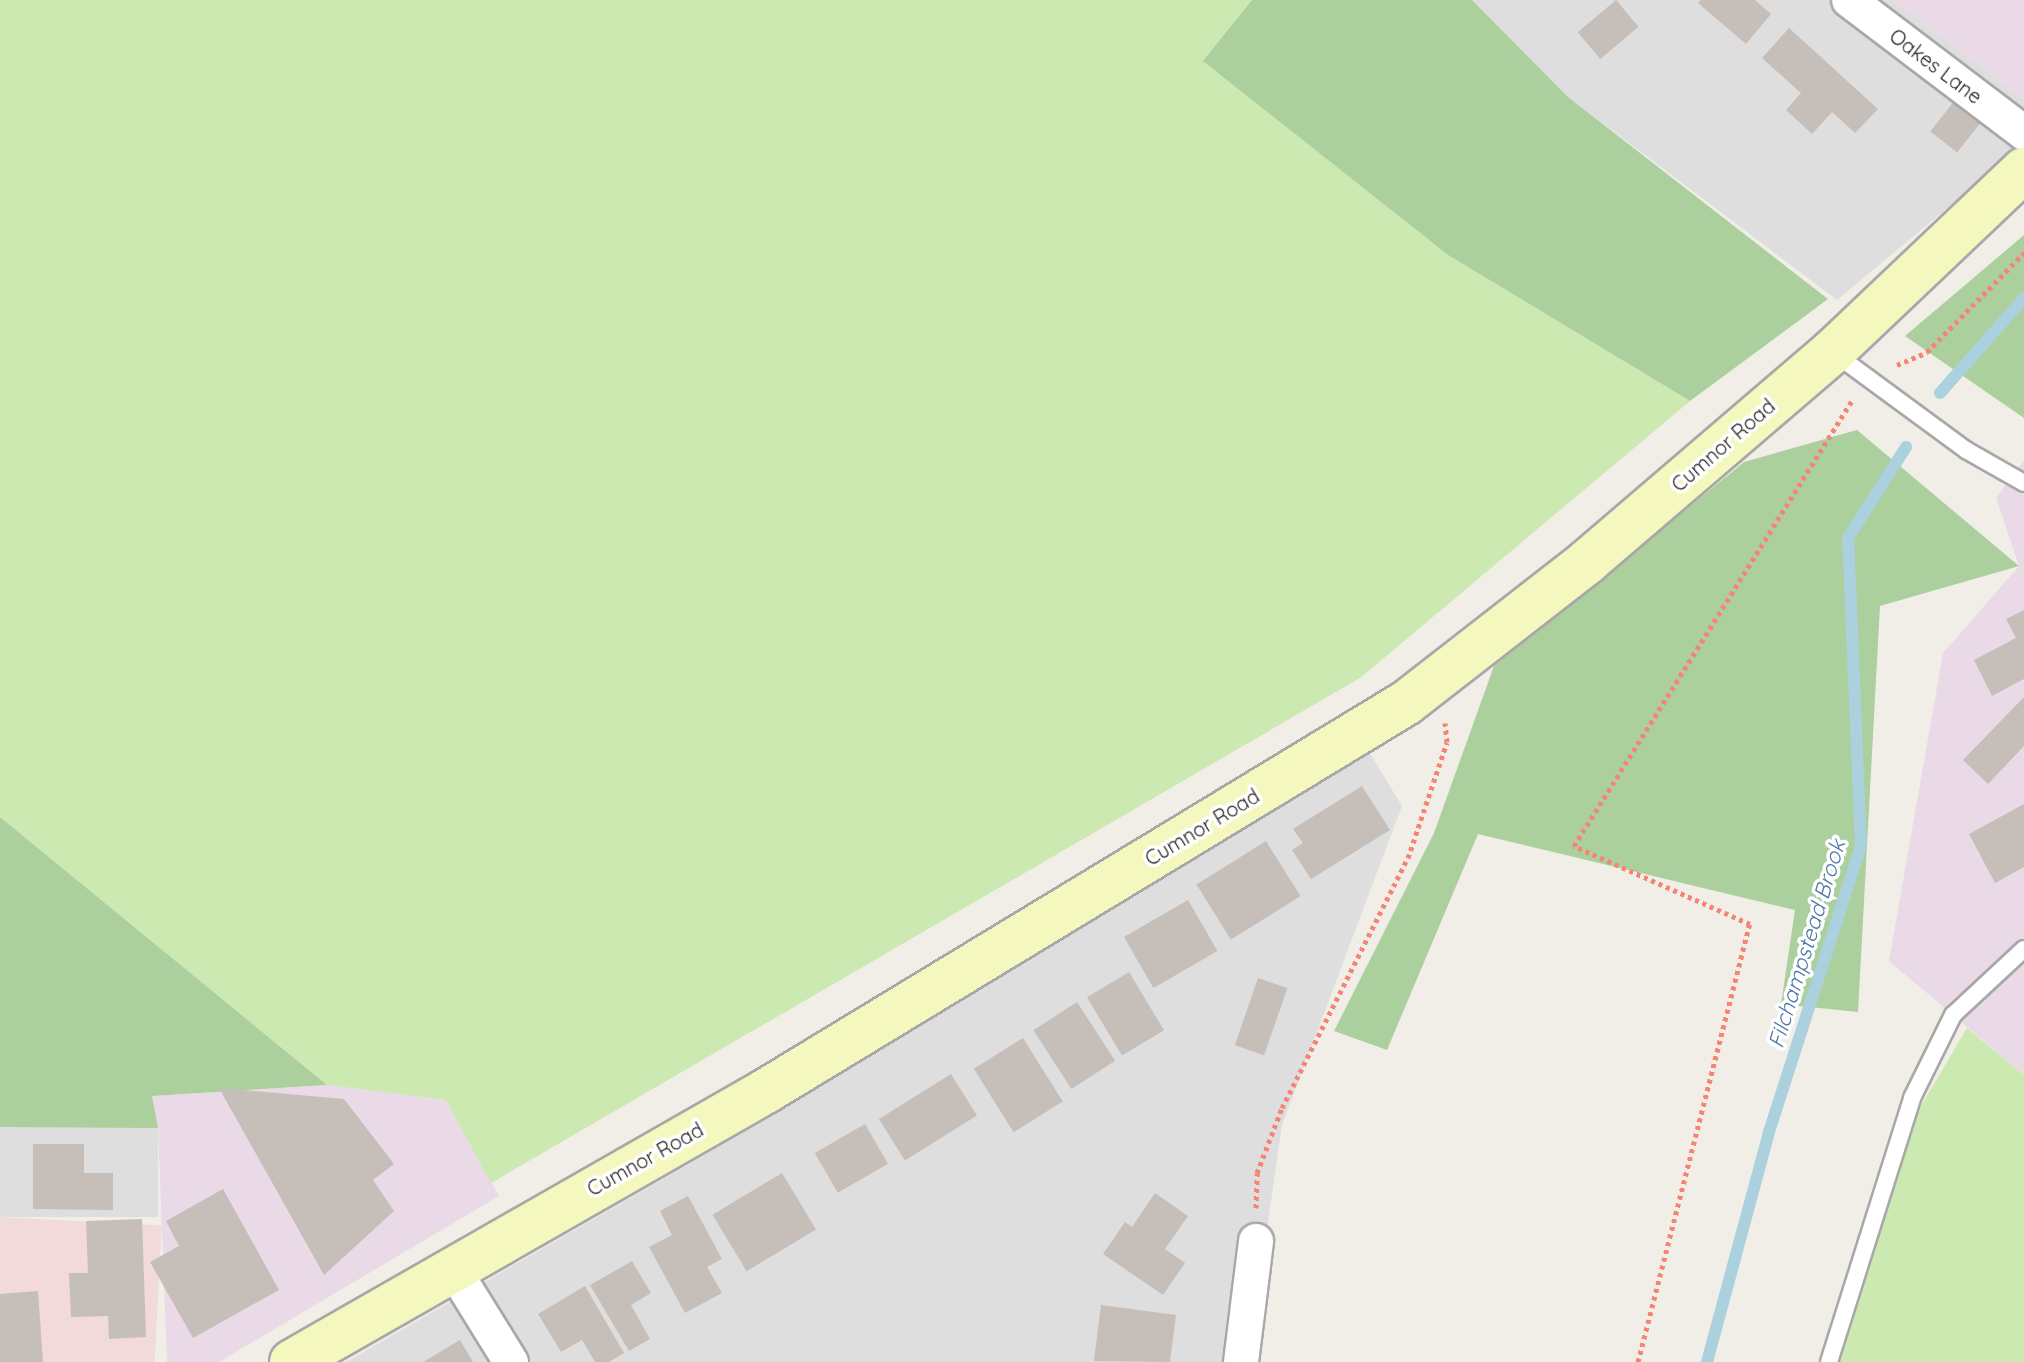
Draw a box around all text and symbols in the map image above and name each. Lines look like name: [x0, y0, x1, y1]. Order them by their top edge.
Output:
street label: Oakes Lane: [1885, 23, 1987, 109]
street label: Cumnor Road: [1666, 394, 1780, 496]
street label: Cumnor Road: [1140, 783, 1264, 871]
water label: Filchampstead Brook: [1763, 837, 1851, 1051]
street label: Cumnor Road: [583, 1117, 707, 1201]

